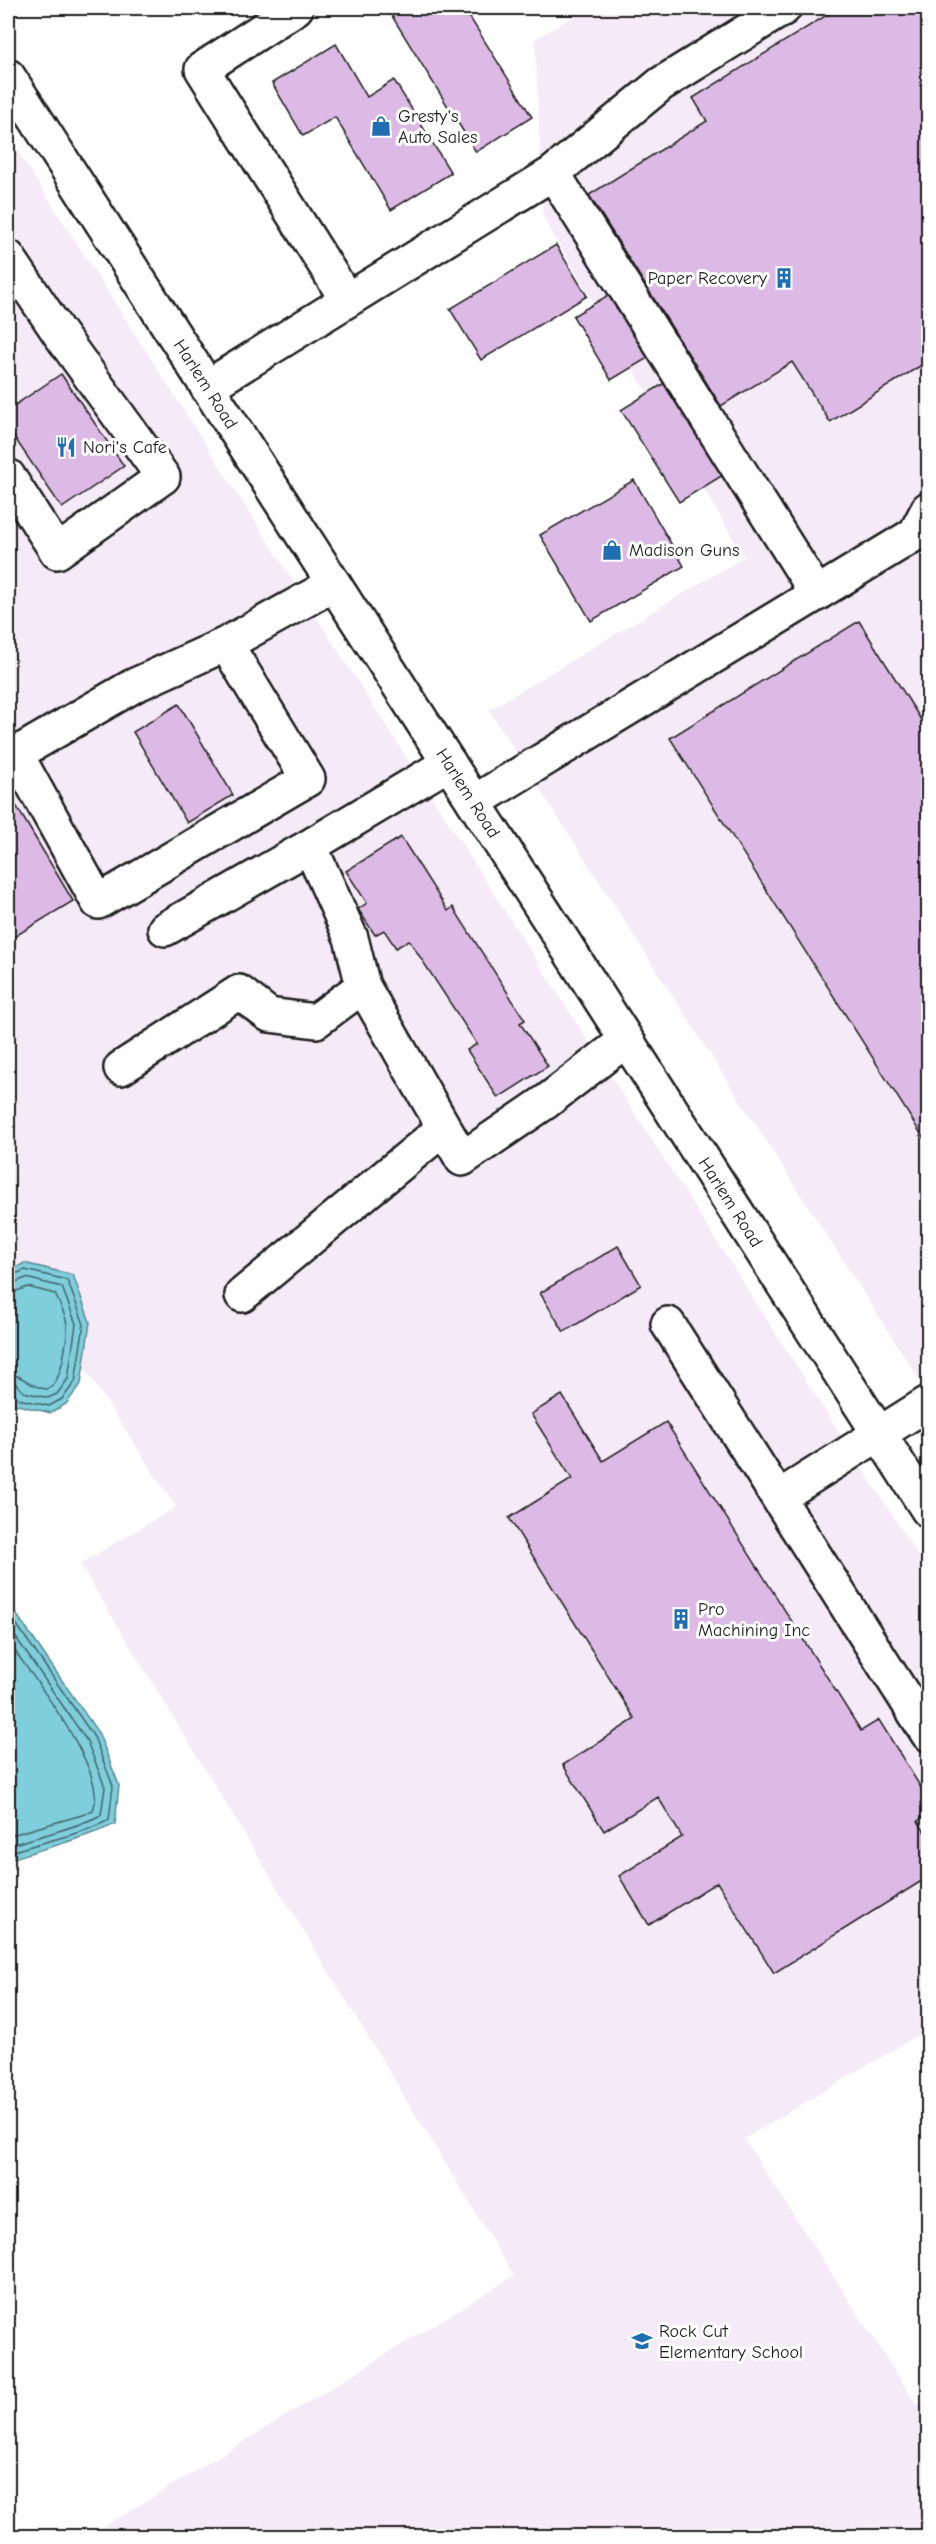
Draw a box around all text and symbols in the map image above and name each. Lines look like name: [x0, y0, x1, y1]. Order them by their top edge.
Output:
place label: Gresty's Auto Sales: [398, 106, 478, 148]
shop icon: Gresty's Auto Sales: [369, 114, 393, 138]
building icon: Paper Recovery: [772, 266, 796, 290]
place label: Paper Recovery: [648, 268, 768, 289]
street label: Harlem Road: [169, 335, 242, 433]
restaurant icon: Nori's Cafe: [54, 435, 78, 459]
place label: Nori's Cafe: [83, 437, 167, 458]
shop icon: Madison Guns: [600, 538, 624, 562]
place label: Madison Guns: [629, 540, 739, 561]
street label: Harlem Road: [432, 744, 505, 842]
street label: Harlem Road: [694, 1153, 767, 1251]
place label: Pro Machining Inc: [698, 1599, 810, 1641]
building icon: Pro Machining Inc: [669, 1607, 693, 1631]
place label: Rock Cut Elementary School: [659, 2321, 803, 2363]
school or university icon: Rock Cut Elementary School: [630, 2329, 654, 2353]

